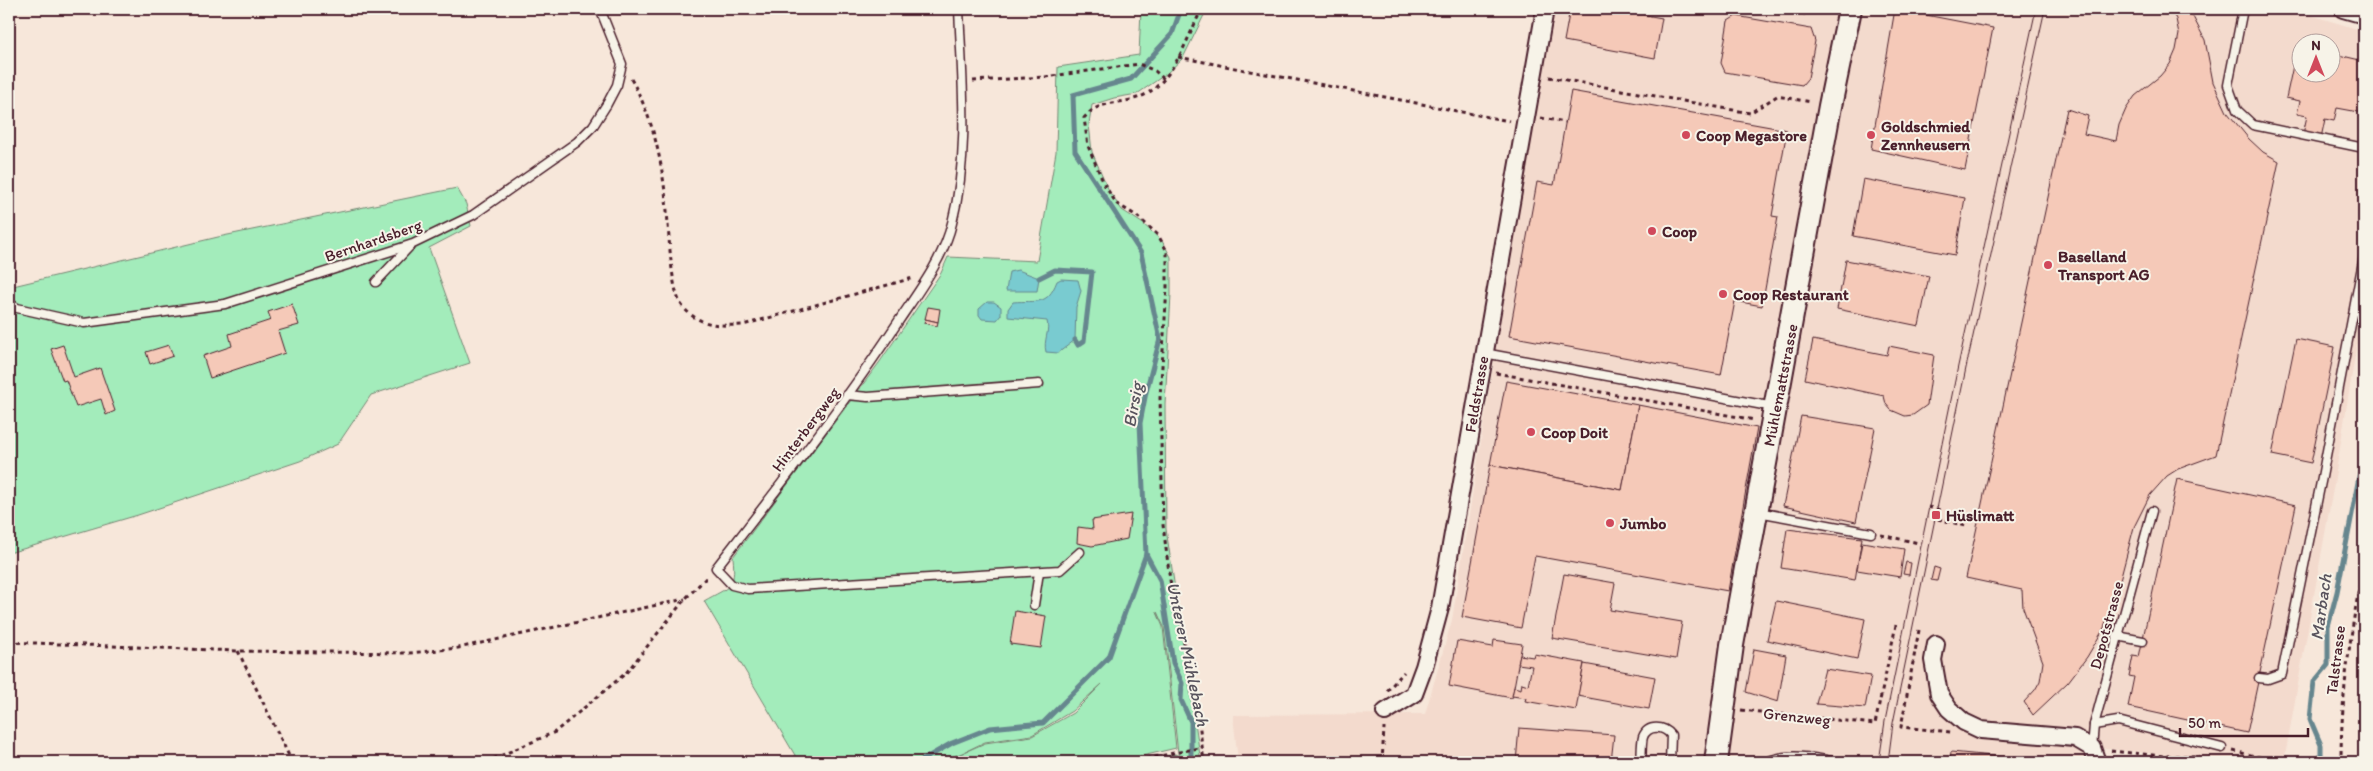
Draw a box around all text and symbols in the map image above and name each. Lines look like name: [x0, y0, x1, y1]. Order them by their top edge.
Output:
north arrow: [2290, 32, 2340, 82]
text: N: [2311, 37, 2321, 54]
place label: Goldschmied Zennheusern: [1881, 117, 1971, 154]
place label: Coop Megastore: [1696, 126, 1807, 146]
marker: Coop Megastore: [1680, 129, 1692, 141]
marker: Goldschmied Zennheusern: [1865, 129, 1877, 141]
street label: Bernhardsberg: [322, 215, 425, 266]
place label: Coop: [1662, 222, 1698, 242]
marker: Coop: [1646, 225, 1658, 237]
place label: Baselland Transport AG: [2057, 247, 2150, 285]
marker: Baselland Transport AG: [2042, 259, 2054, 271]
place label: Coop Restaurant: [1733, 285, 1849, 305]
marker: Coop Restaurant: [1717, 288, 1729, 300]
street label: Mühlemattstrasse: [1759, 322, 1802, 448]
street label: Feldstrasse: [1460, 354, 1493, 434]
water label: Birsig: [1118, 378, 1148, 429]
street label: Hinterbergweg: [767, 383, 844, 475]
place label: Coop Doit: [1541, 423, 1608, 443]
marker: Coop Doit: [1525, 426, 1537, 438]
place label: Hüslimatt: [1946, 506, 2015, 525]
marker: Hüslimatt: [1930, 509, 1942, 521]
place label: Jumbo: [1619, 514, 1666, 533]
marker: Jumbo: [1604, 517, 1616, 529]
water label: Marbach: [2305, 572, 2337, 642]
street label: Depotstrasse: [2086, 579, 2127, 671]
water label: Unterer Mühlebach: [1162, 580, 1214, 729]
street label: Talstrasse: [2322, 624, 2349, 696]
street label: Grenzweg: [1762, 704, 1832, 730]
scale bar: [2180, 706, 2308, 738]
text: 50 m: [2188, 714, 2221, 732]

